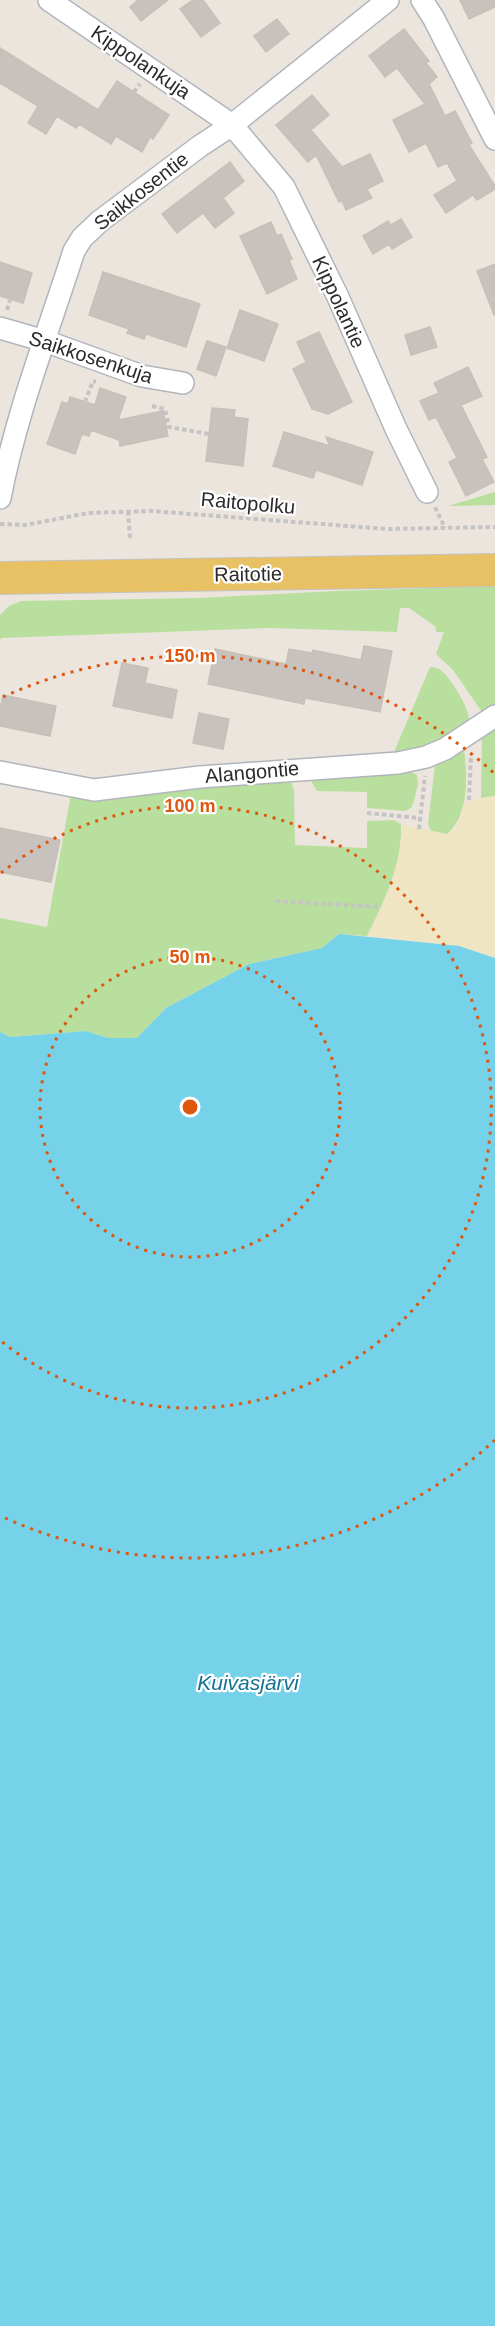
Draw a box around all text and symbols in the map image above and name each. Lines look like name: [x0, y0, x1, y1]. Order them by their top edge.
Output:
street label: Kippolankuja: [87, 21, 195, 104]
street label: Saikkosentie: [90, 147, 192, 235]
street label: Kippolantie: [308, 253, 370, 351]
street label: Saikkosenkuja: [26, 327, 157, 388]
street label: Raitopolku: [200, 488, 296, 518]
street label: Raitotie: [214, 562, 282, 586]
text: 150 m: [164, 646, 216, 666]
street label: Alangontie: [204, 757, 300, 787]
text: 100 m: [164, 796, 216, 816]
text: 50 m: [169, 947, 211, 967]
centre of rings: [180, 1097, 200, 1117]
water label: Kuivasjärvi: [197, 1671, 300, 1694]

